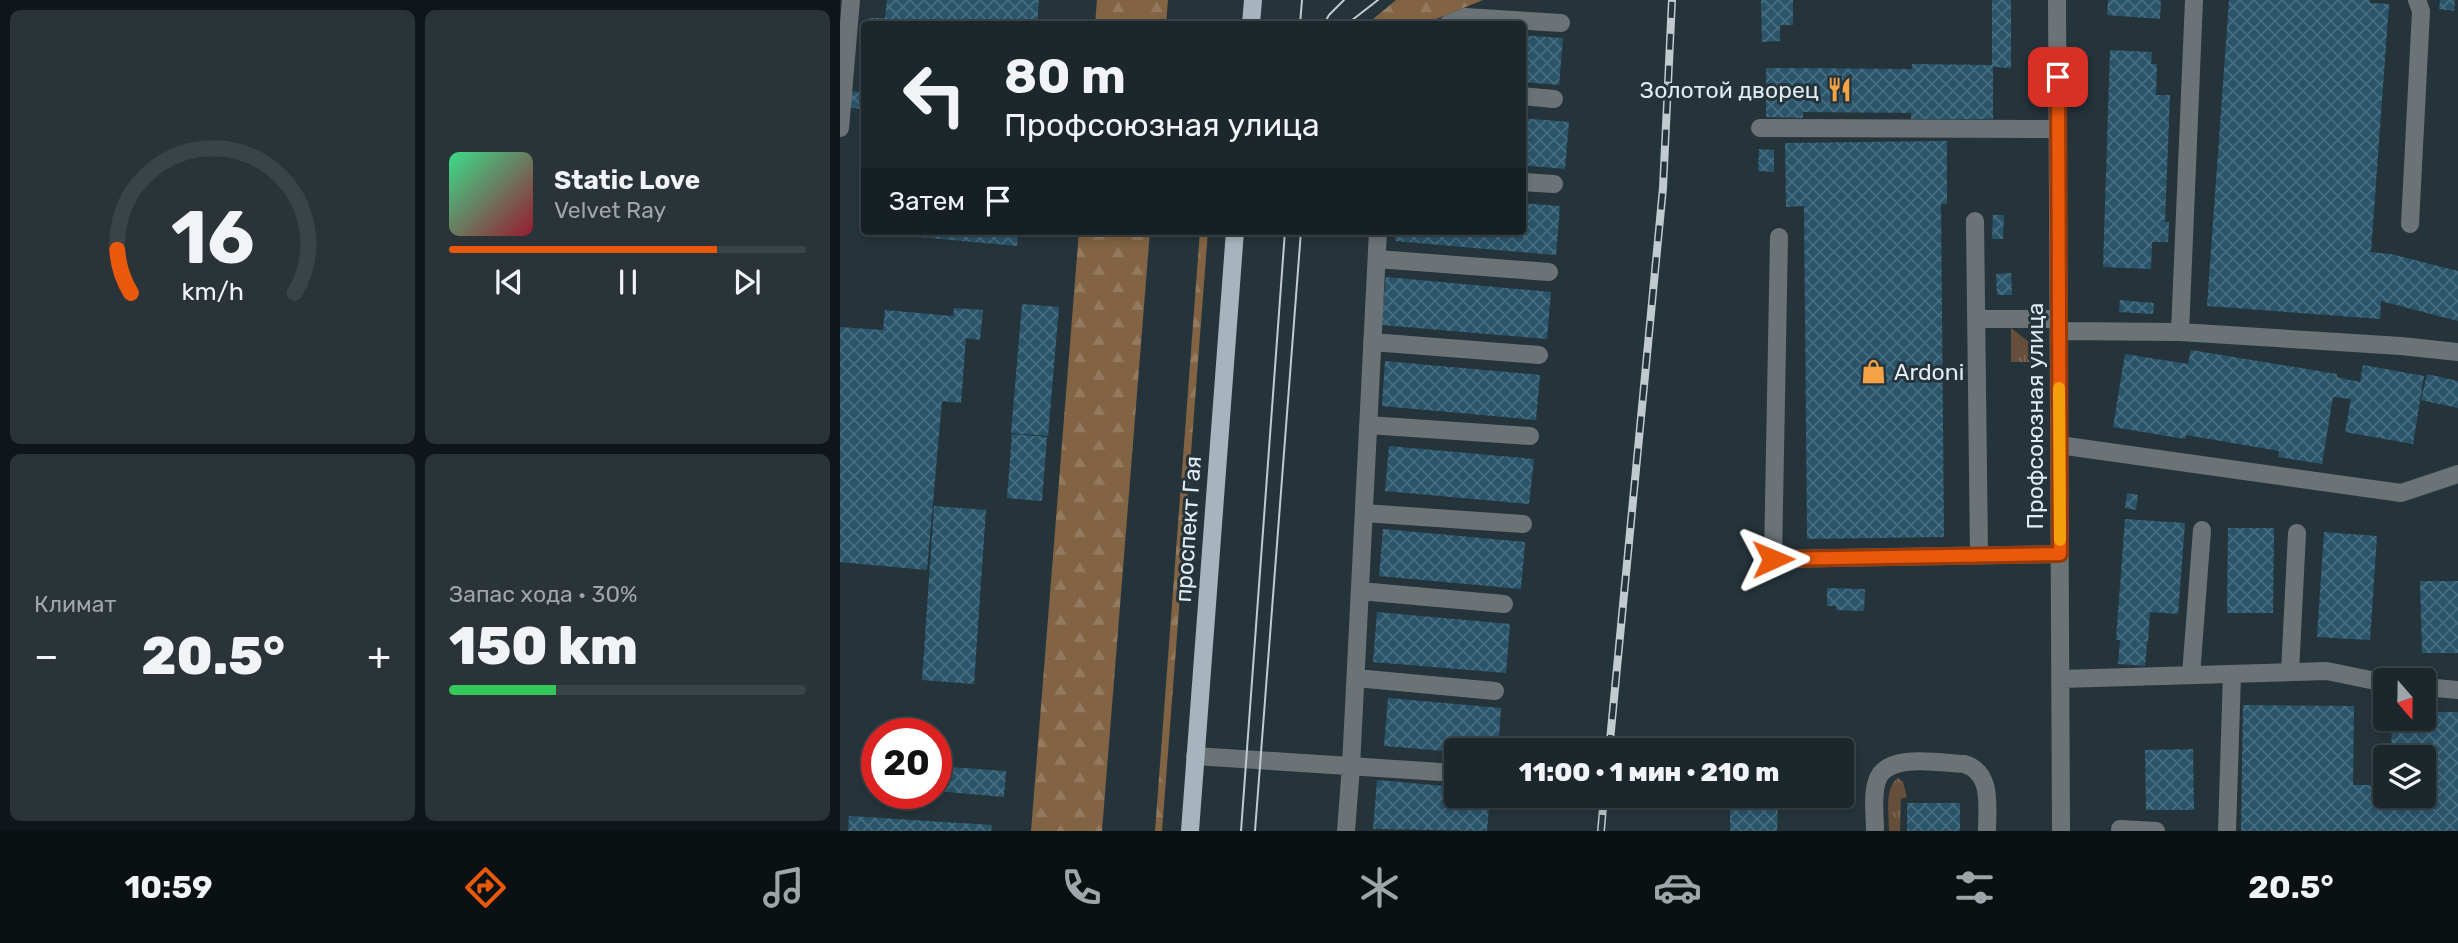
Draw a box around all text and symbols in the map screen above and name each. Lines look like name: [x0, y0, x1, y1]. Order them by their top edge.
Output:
text: 80 m: [1004, 47, 1126, 105]
pin: [2028, 47, 2088, 107]
icon: left: [889, 49, 980, 140]
icon: arrive: [2039, 58, 2077, 96]
place label: Золотой дворец: [1640, 76, 1819, 104]
restaurant icon: Золотой дворец: [1825, 76, 1853, 104]
text: Профсоюзная улица: [1004, 106, 1320, 144]
text: Static Love: [554, 165, 700, 196]
icon: arrive: [979, 182, 1017, 220]
text: Затем: [889, 186, 965, 217]
text: 16: [171, 195, 254, 281]
text: Velvet Ray: [554, 196, 666, 224]
icon: previous: [490, 263, 528, 301]
icon: pause: [609, 263, 647, 301]
icon: next: [728, 263, 766, 301]
text: km/h: [181, 277, 244, 306]
street label: Профсоюзная улица: [2021, 303, 2049, 529]
shop icon: Ardoni: [1860, 358, 1888, 386]
place label: Ardoni: [1894, 358, 1964, 386]
street label: проспект Гая: [1169, 455, 1207, 603]
position arrow: [1736, 522, 1810, 596]
text: Запас хода · 30%: [449, 580, 638, 608]
text: Климат: [34, 590, 116, 618]
text: 150 km: [449, 615, 638, 677]
text: 20.5°: [141, 625, 285, 687]
text: −: [34, 633, 59, 679]
text: +: [367, 633, 391, 679]
north arrow: [2373, 668, 2436, 732]
map controls: [2373, 668, 2436, 808]
speed limit sign: 20: [861, 718, 952, 809]
button: layers: [2373, 745, 2436, 808]
text: 11:00 · 1 мин · 210 m: [1519, 757, 1779, 788]
icon: directions: [461, 863, 510, 912]
icon: music: [759, 863, 808, 912]
icon: phone: [1057, 863, 1106, 912]
icon: climate: [1355, 863, 1404, 912]
icon: car: [1653, 863, 1702, 912]
icon: filters: [1950, 863, 1999, 912]
text: 10:59: [124, 868, 213, 906]
text: 20.5°: [2248, 868, 2334, 906]

